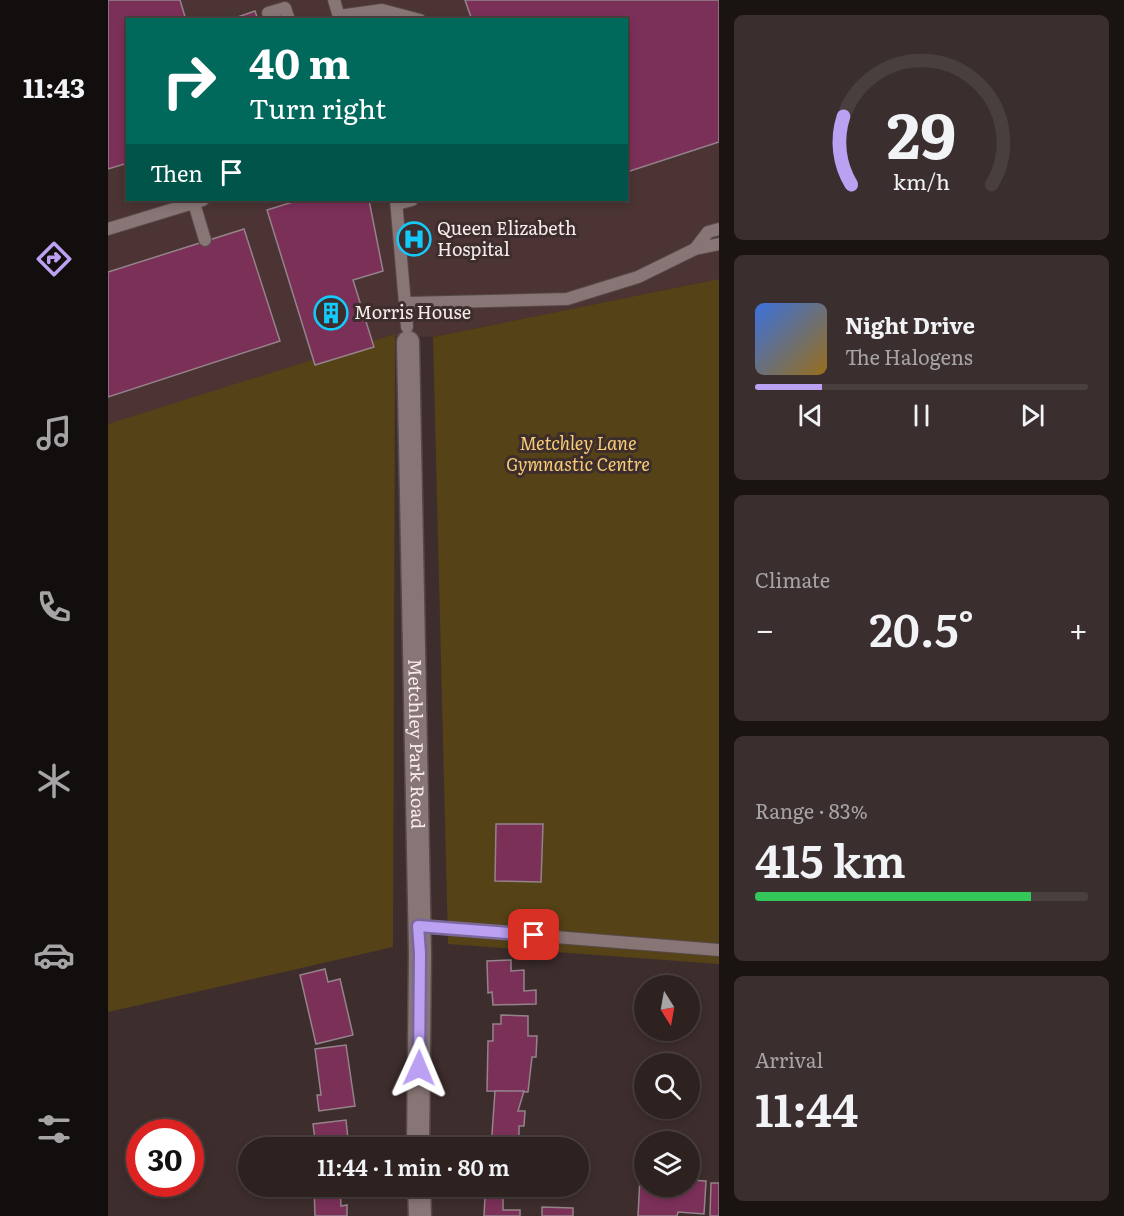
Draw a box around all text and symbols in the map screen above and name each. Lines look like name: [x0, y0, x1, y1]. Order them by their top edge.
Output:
text: 40 m: [249, 30, 350, 92]
icon: right: [150, 42, 228, 120]
text: 11:43: [23, 66, 85, 106]
text: 29: [887, 86, 956, 178]
text: Turn right: [249, 87, 386, 127]
text: Then: [150, 156, 203, 189]
icon: arrive: [215, 156, 248, 189]
text: km/h: [893, 165, 950, 197]
place label: Queen Elizabeth Hospital: [437, 214, 577, 262]
hospital icon: Queen Elizabeth Hospital: [396, 221, 432, 257]
icon: directions: [33, 238, 75, 280]
building icon: Morris House: [313, 295, 349, 331]
place label: Morris House: [354, 298, 471, 325]
text: Night Drive: [845, 308, 975, 341]
text: The Halogens: [845, 341, 973, 371]
icon: previous: [794, 399, 827, 432]
icon: pause: [905, 399, 938, 432]
icon: next: [1016, 399, 1049, 432]
icon: music: [33, 412, 75, 454]
park label: Metchley Lane Gymnastic Centre: [506, 429, 650, 477]
text: Climate: [755, 564, 830, 594]
icon: phone: [33, 586, 75, 628]
text: 20.5°: [869, 594, 974, 661]
text: −: [755, 603, 774, 652]
text: +: [1069, 603, 1088, 652]
street label: Metchley Park Road: [402, 658, 433, 829]
icon: climate: [33, 760, 75, 802]
text: Range · 83%: [755, 795, 868, 825]
text: 415 km: [755, 825, 906, 892]
pin: [508, 909, 559, 960]
icon: arrive: [517, 918, 550, 951]
icon: car: [33, 934, 75, 976]
north arrow: [634, 975, 700, 1041]
map controls: [634, 975, 700, 1197]
position arrow: [387, 1036, 451, 1100]
text: Arrival: [755, 1044, 823, 1074]
button: search: [634, 1053, 700, 1119]
text: 11:44: [755, 1074, 858, 1141]
icon: filters: [33, 1108, 75, 1150]
speed limit sign: 30: [126, 1119, 204, 1197]
button: layers: [634, 1131, 700, 1197]
text: 11:44 · 1 min · 80 m: [317, 1150, 510, 1183]

